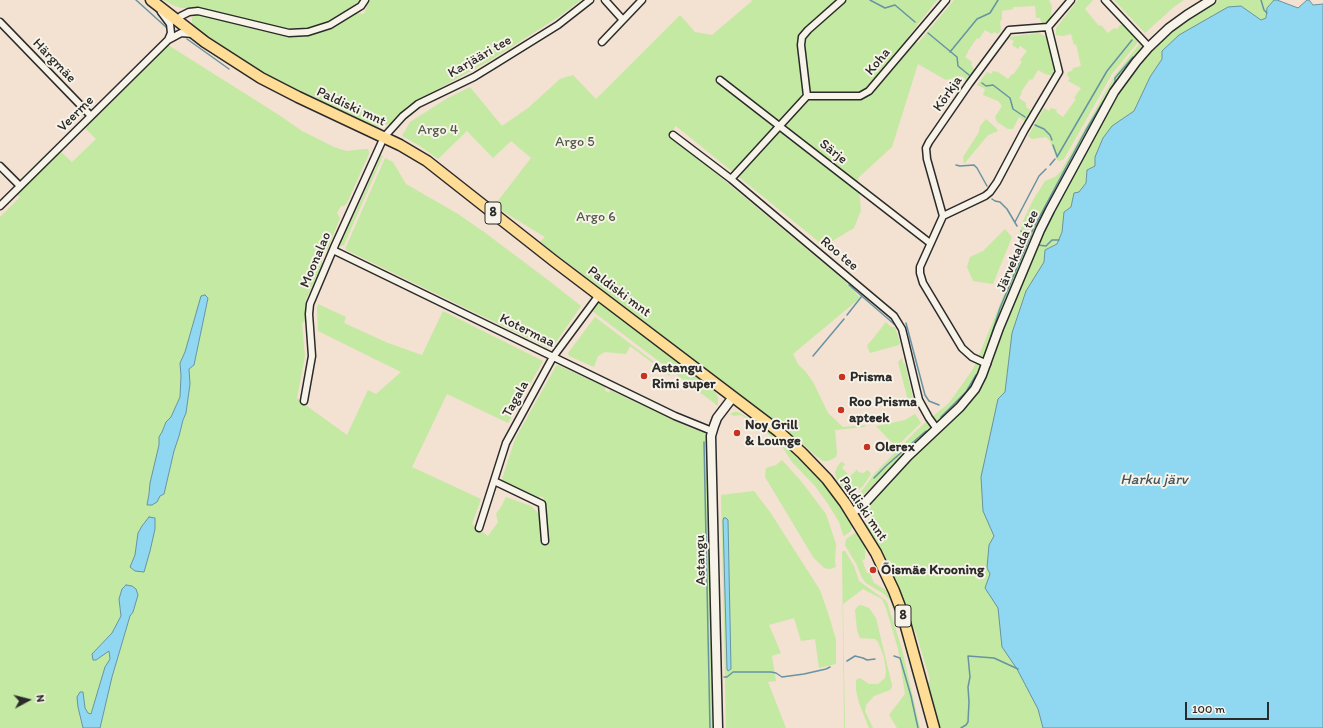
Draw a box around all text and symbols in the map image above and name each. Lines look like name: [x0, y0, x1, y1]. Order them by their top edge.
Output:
street label: Karjääri tee: [445, 32, 515, 82]
street label: Härgmäe: [29, 35, 79, 87]
street label: Koha: [862, 45, 894, 79]
street label: Kõrkja: [930, 73, 966, 115]
street label: Paldiski mnt: [314, 84, 388, 130]
street label: Veerme: [54, 92, 98, 136]
park label: Argo 4: [418, 122, 458, 138]
park label: Argo 5: [555, 134, 595, 150]
street label: Särje: [816, 136, 850, 168]
road number: 8: [485, 202, 501, 224]
street label: Järvekalda tee: [993, 208, 1043, 294]
park label: Argo 6: [576, 209, 616, 225]
street label: Moonalao: [297, 230, 335, 290]
street label: Roo tee: [817, 233, 861, 275]
street label: Paldiski mnt: [584, 263, 654, 321]
street label: Kotermaa: [497, 310, 557, 352]
place label: Astangu Rimi super: [652, 360, 716, 392]
place label: Prisma: [850, 369, 892, 385]
marker: Astangu Rimi super: [639, 371, 649, 381]
marker: Prisma: [837, 372, 847, 382]
street label: Tagala: [499, 378, 533, 420]
place label: Roo Prisma apteek: [849, 394, 917, 426]
marker: Roo Prisma apteek: [836, 405, 846, 415]
place label: Noy Grill & Lounge: [745, 417, 801, 450]
marker: Noy Grill & Lounge: [732, 428, 742, 438]
place label: Olerex: [875, 439, 915, 455]
marker: Olerex: [862, 442, 872, 452]
water label: Harku järv: [1120, 471, 1188, 489]
street label: Paldiski mnt: [835, 473, 891, 545]
street label: Astangu: [692, 535, 710, 585]
place label: Õismäe Krooning: [881, 562, 984, 578]
marker: Õismäe Krooning: [868, 565, 878, 575]
road number: 8: [895, 605, 911, 627]
north arrow: [8, 680, 48, 720]
text: N: [34, 694, 47, 703]
scale bar: [1187, 694, 1271, 720]
text: 100 m: [1192, 702, 1225, 716]

